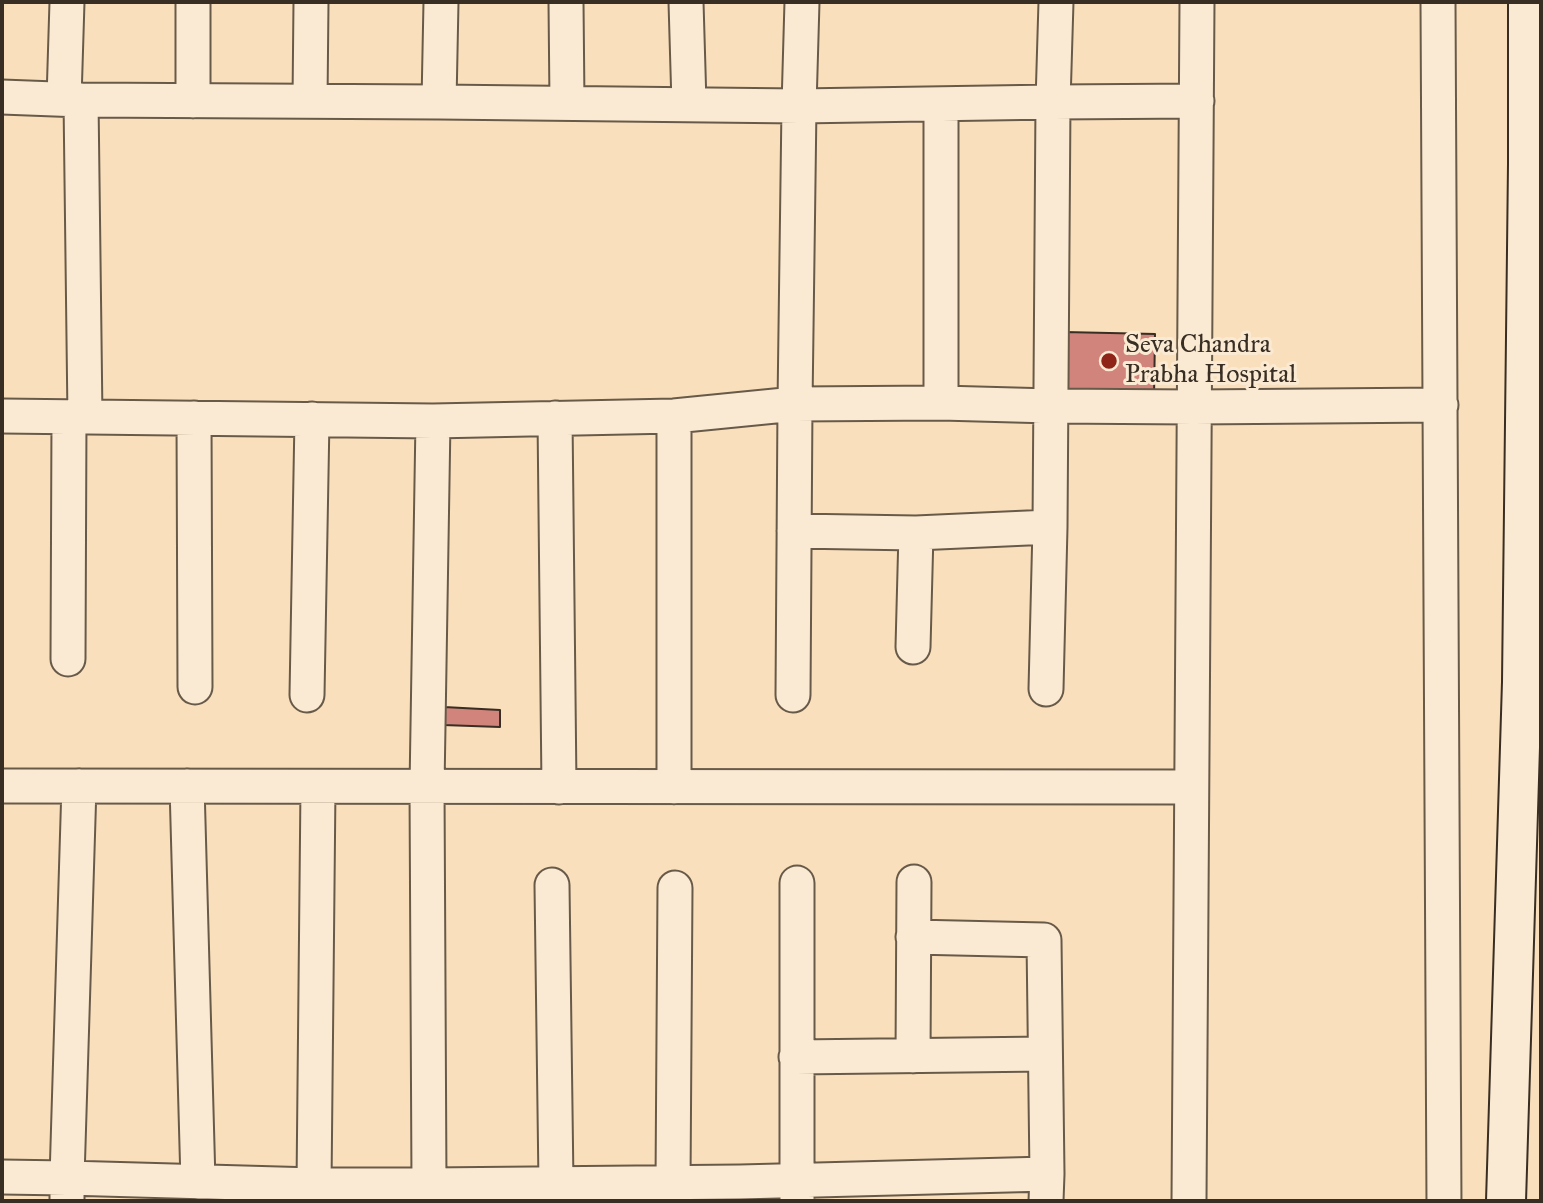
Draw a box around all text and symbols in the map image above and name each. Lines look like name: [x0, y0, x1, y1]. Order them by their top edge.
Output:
place label: Seva Chandra Prabha Hospital: [1125, 330, 1296, 392]
marker: Seva Chandra Prabha Hospital: [1099, 351, 1119, 371]

